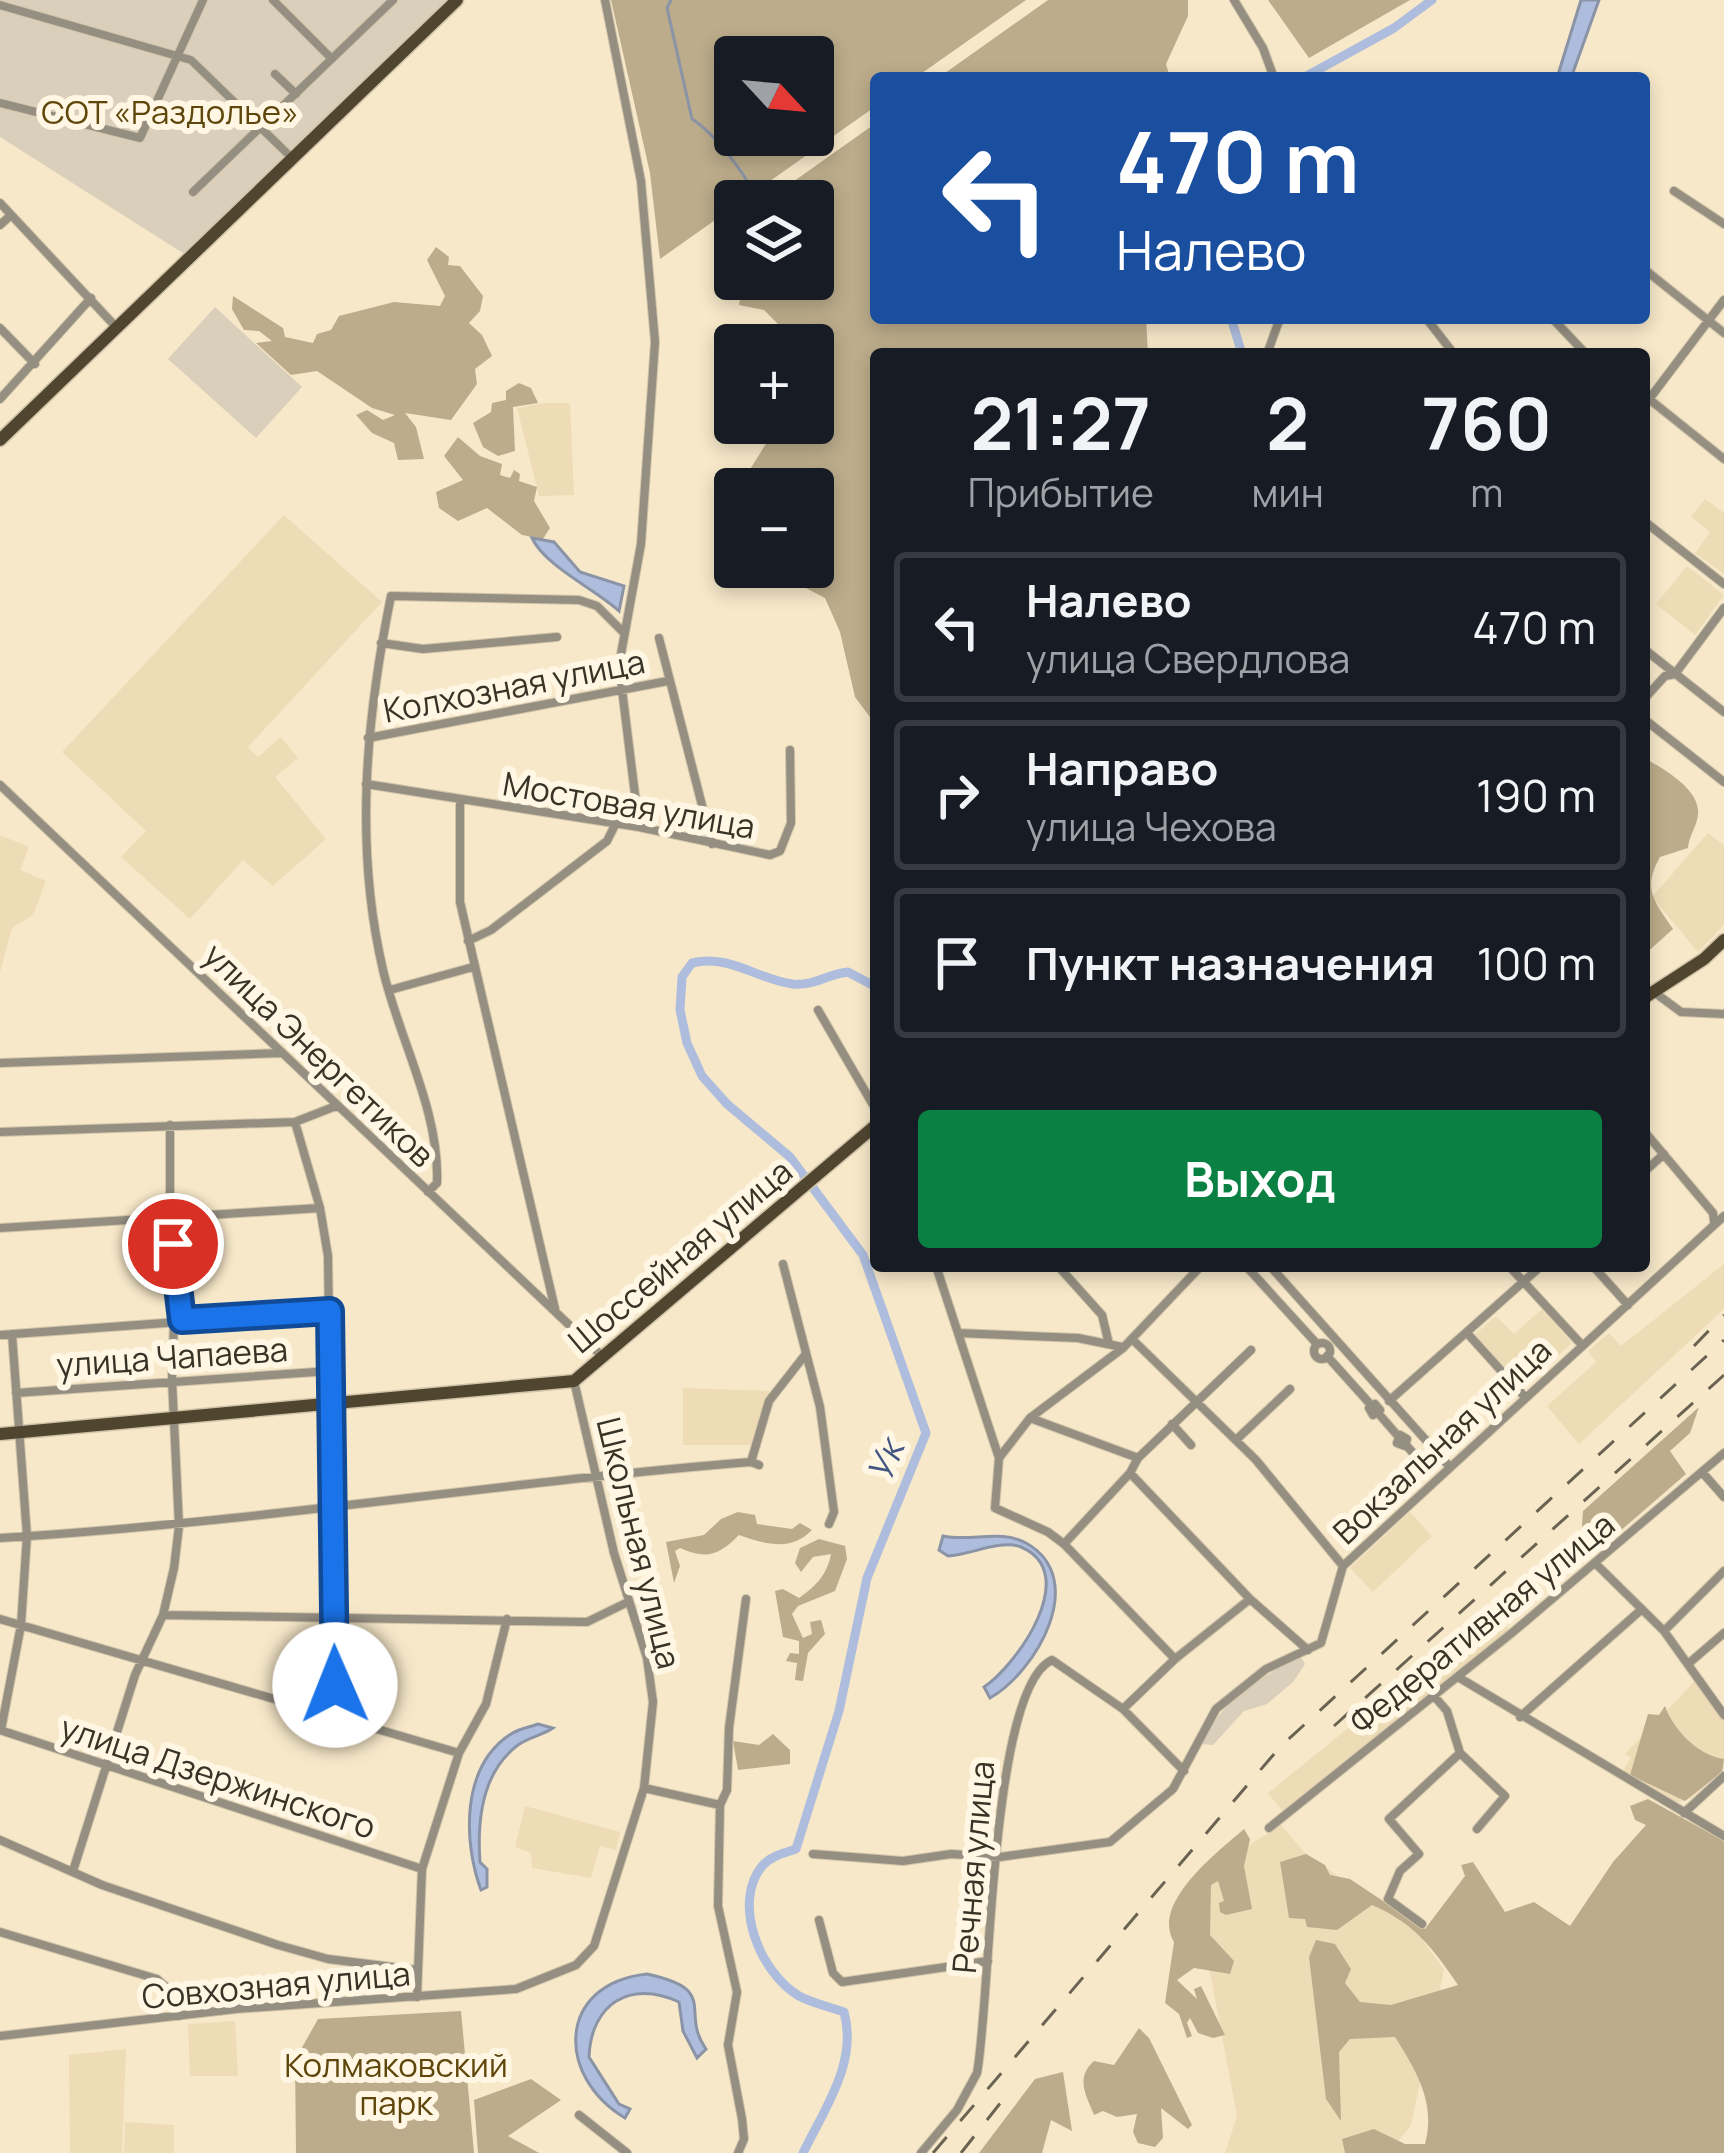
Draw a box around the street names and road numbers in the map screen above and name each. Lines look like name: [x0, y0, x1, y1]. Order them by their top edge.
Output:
street label: Колхозная улица: [379, 638, 648, 733]
street label: Мостовая улица: [500, 760, 759, 849]
street label: улица Энергетиков: [194, 933, 444, 1177]
street label: Шоссейная улица: [558, 1149, 801, 1363]
street label: улица Чапаева: [55, 1326, 289, 1387]
street label: Вокзальная улица: [1323, 1328, 1561, 1554]
street label: Школьная улица: [587, 1413, 692, 1673]
street label: Федеративная улица: [1340, 1502, 1624, 1744]
street label: улица Дзержинского: [55, 1704, 381, 1849]
street label: Речная улица: [941, 1759, 1004, 1975]
street label: Совхозная улица: [140, 1950, 412, 2019]

